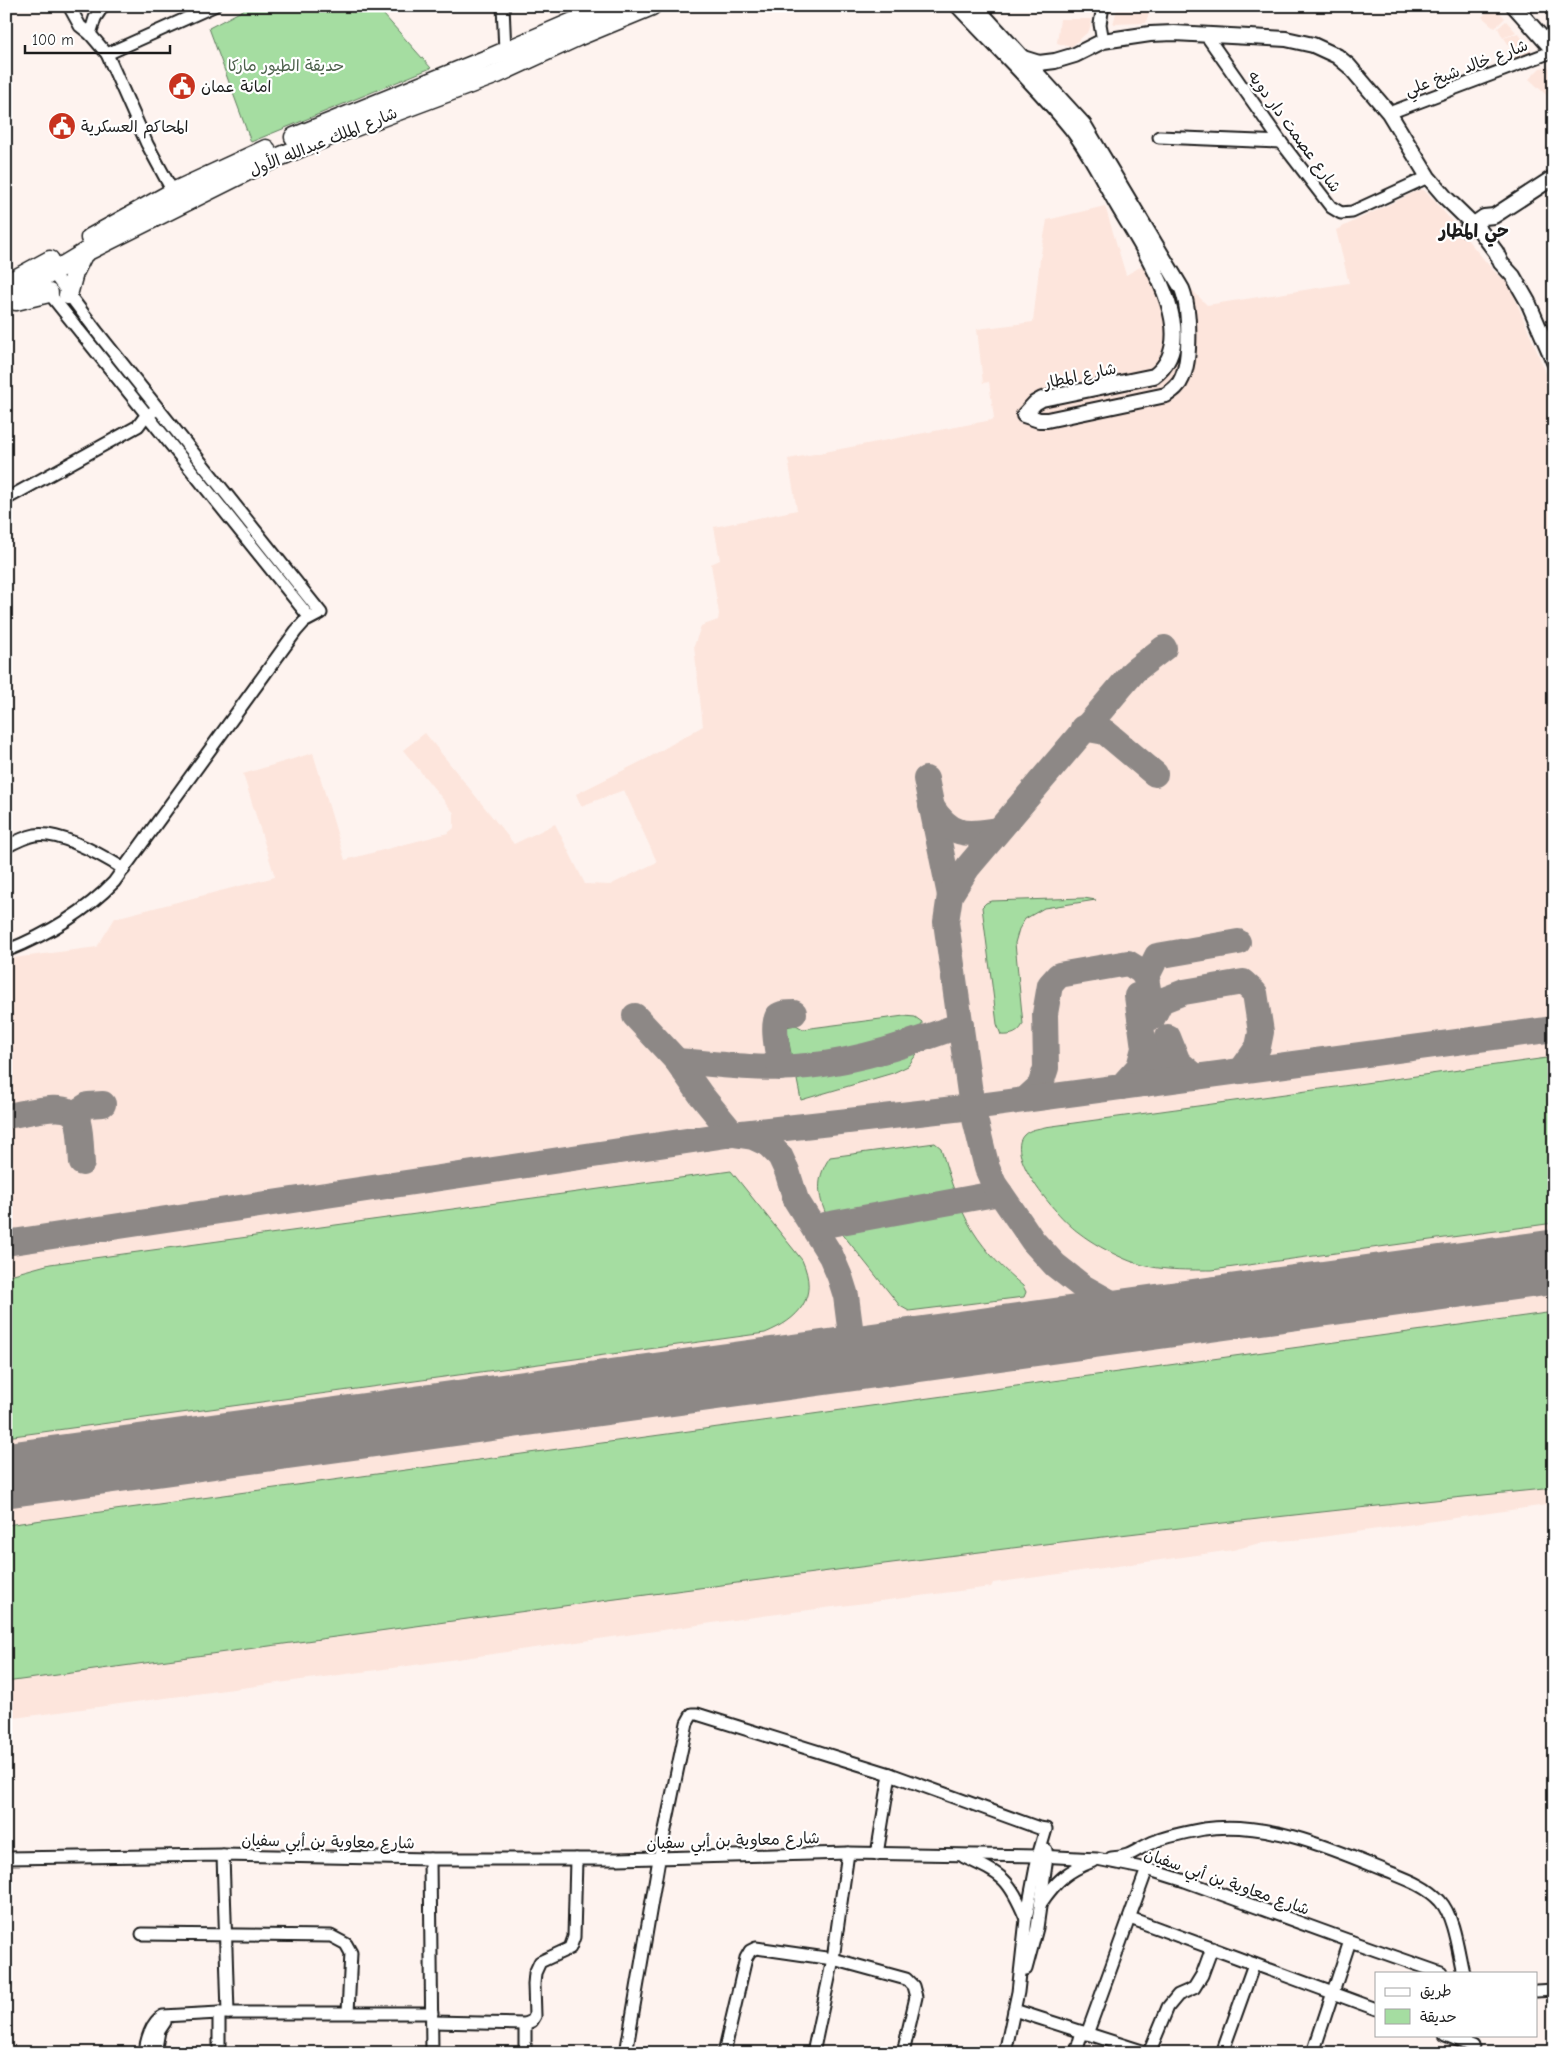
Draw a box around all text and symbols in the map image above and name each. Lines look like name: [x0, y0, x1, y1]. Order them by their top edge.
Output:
scale bar: [25, 22, 170, 54]
text: 100 m: [32, 31, 74, 49]
street label: شارع خالد شيخ علي: [1402, 36, 1532, 104]
park label: حديقة الطيور ماركا: [228, 57, 344, 76]
street label: شارع عصمت دار دويه: [1243, 67, 1344, 197]
public building icon: امانة عمان: [167, 71, 197, 101]
place label: امانة عمان: [201, 78, 271, 96]
street label: شارع الملك عبدالله الأول: [246, 102, 401, 182]
public building icon: المحاكم العسكرية: [47, 111, 77, 141]
place label: المحاكم العسكرية: [81, 118, 189, 139]
district label: حي المطار: [1437, 221, 1509, 247]
street label: شارع المطار: [1040, 360, 1118, 395]
street label: شارع معاوية بن أبي سفيان: [646, 1829, 820, 1858]
street label: شارع معاوية بن أبي سفيان: [241, 1831, 415, 1858]
street label: شارع معاوية بن أبي سفيان: [1140, 1845, 1312, 1923]
legend: [1375, 1972, 1538, 2036]
text: طريق: [1420, 1982, 1452, 2000]
text: حديقة: [1420, 2008, 1457, 2026]

